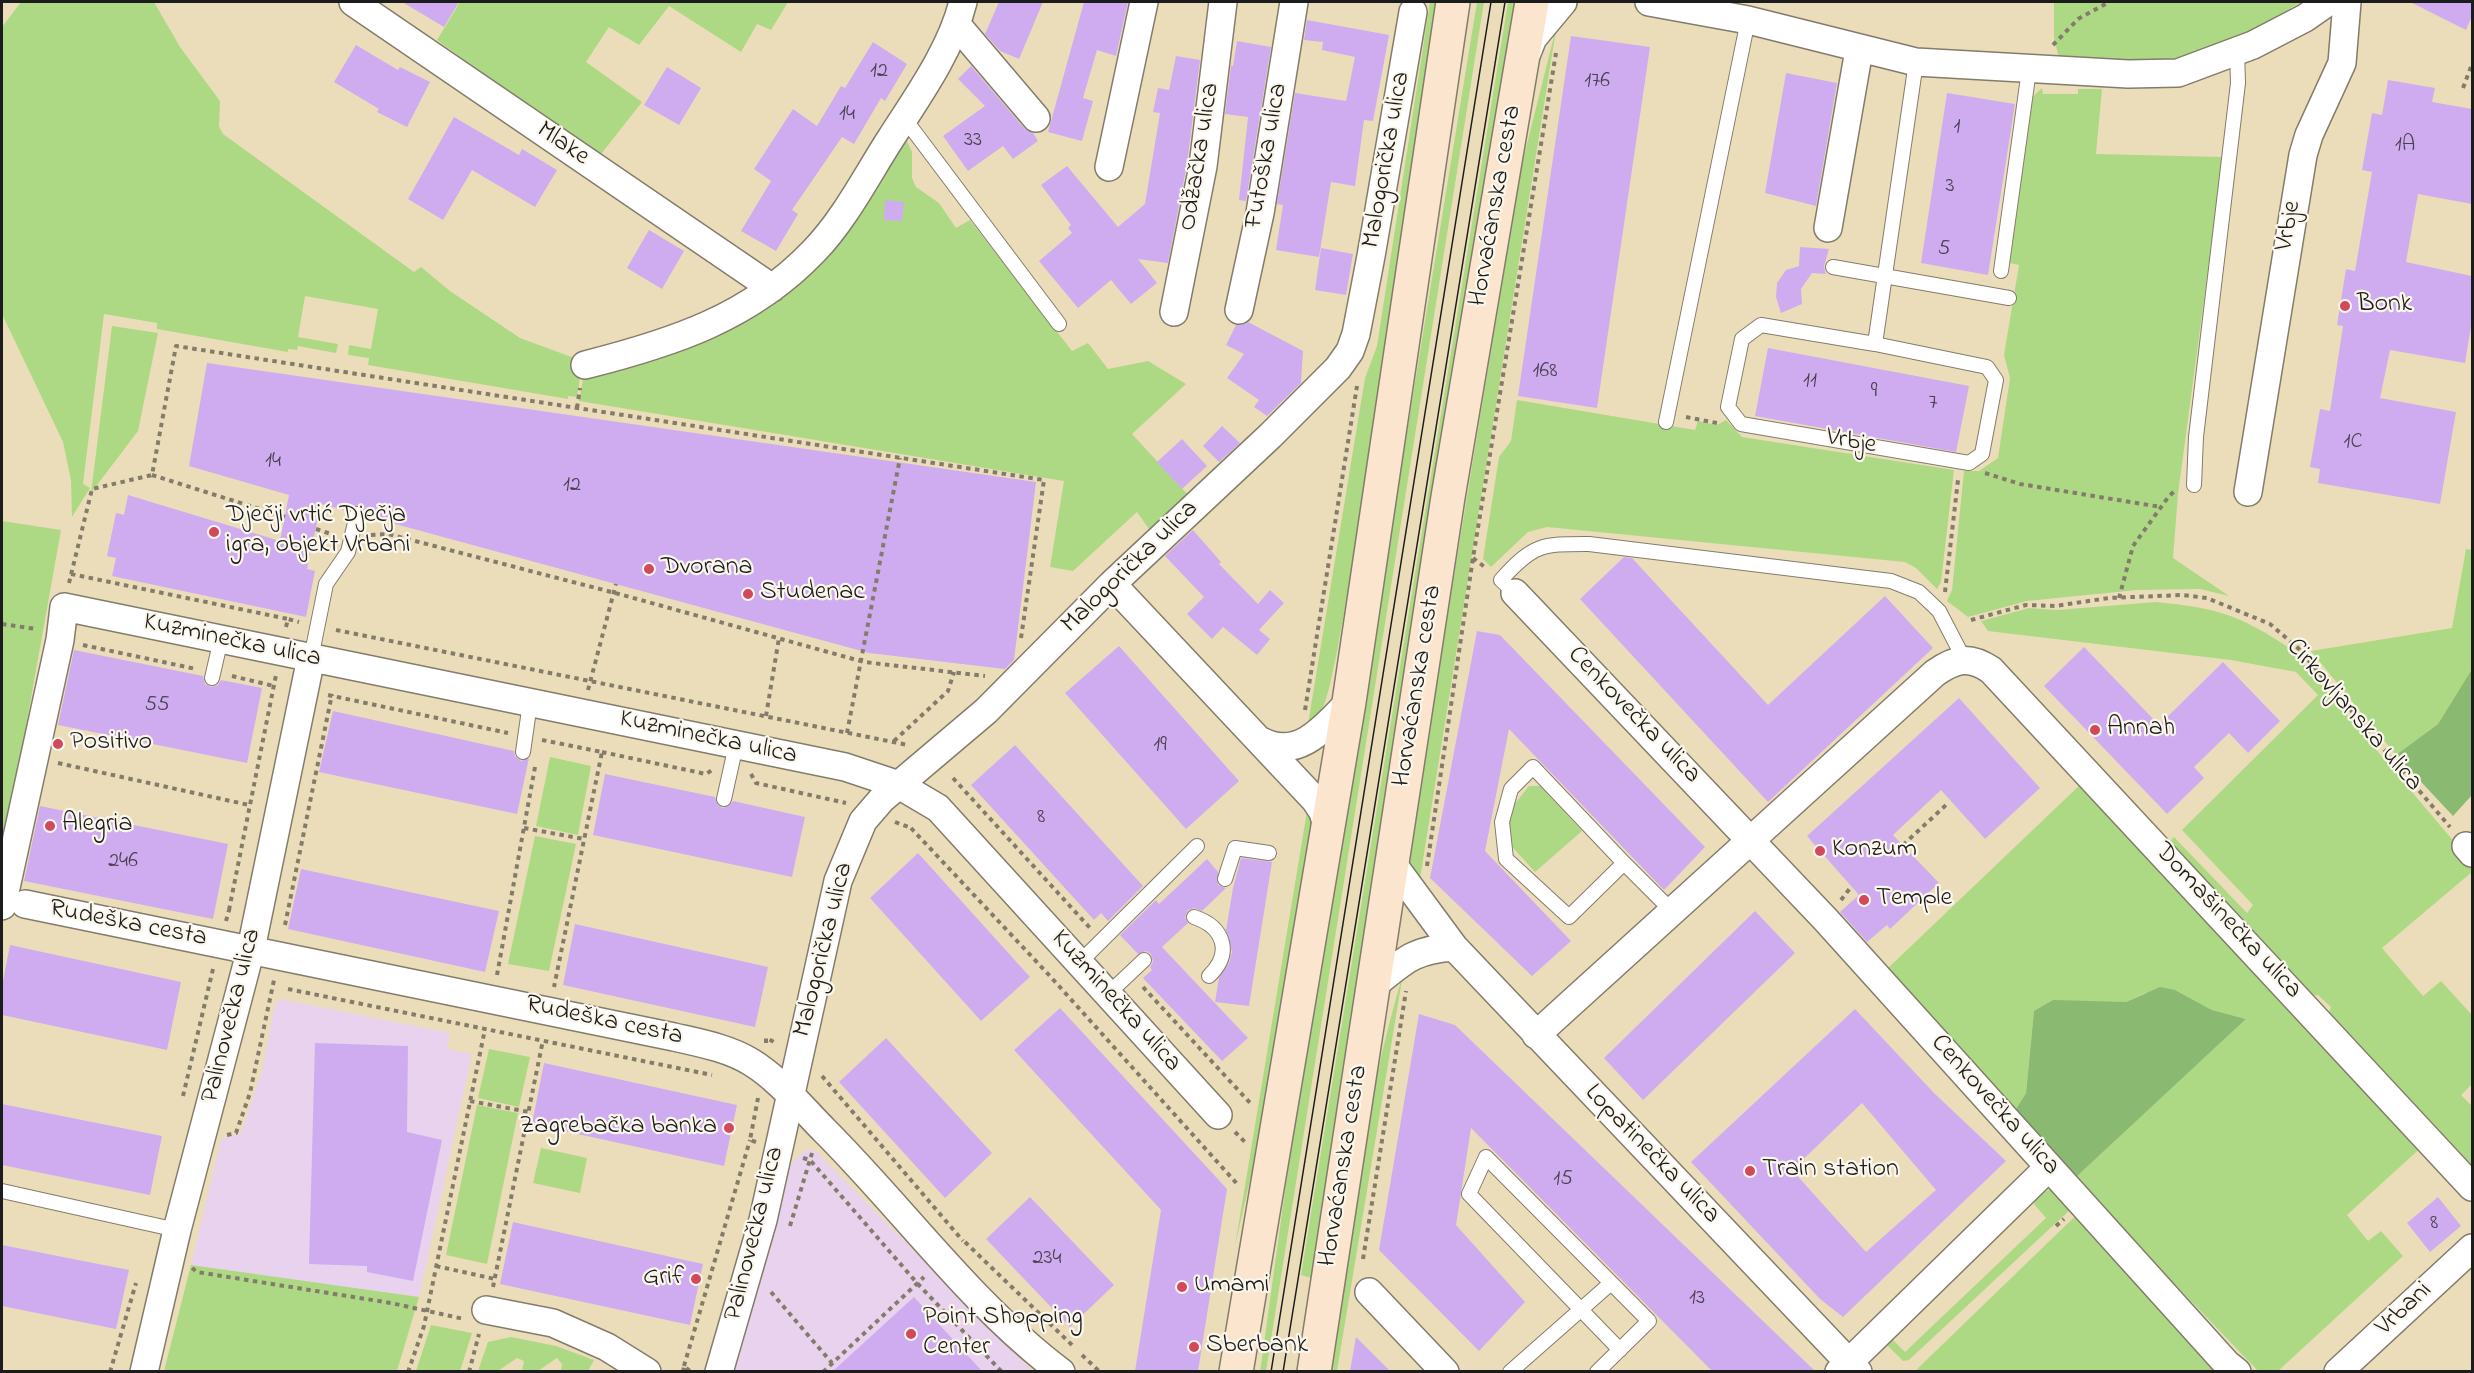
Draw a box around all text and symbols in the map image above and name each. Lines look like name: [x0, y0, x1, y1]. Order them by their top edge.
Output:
house number: 12: [870, 59, 888, 85]
street label: Malogorička ulica: [1357, 69, 1419, 251]
house number: 176: [1584, 69, 1610, 95]
street label: Odžačka ulica: [1174, 81, 1228, 233]
street label: Futoška ulica: [1240, 81, 1296, 231]
house number: 14: [839, 102, 855, 128]
street label: Horvaćanska cesta: [1464, 103, 1530, 309]
house number: 1: [1954, 115, 1960, 141]
street label: Mlake: [530, 116, 594, 174]
house number: 33: [964, 128, 982, 154]
house number: 1A: [2395, 133, 2415, 159]
house number: 3: [1945, 174, 1955, 200]
street label: Vrbje: [2270, 199, 2310, 253]
house number: 5: [1938, 237, 1950, 263]
place label: Bonk: [2357, 290, 2412, 322]
marker: Bonk: [2338, 299, 2352, 313]
house number: 168: [1533, 359, 1557, 385]
house number: 11: [1803, 369, 1817, 395]
house number: 9: [1871, 379, 1877, 405]
house number: 7: [1928, 391, 1938, 417]
street label: Vrbje: [1824, 423, 1878, 463]
house number: 1C: [2343, 430, 2363, 456]
house number: 14: [265, 449, 281, 475]
house number: 12: [563, 473, 581, 499]
street label: Malogorička ulica: [1056, 495, 1206, 641]
place label: Dječji vrtić Dječja igra, objekt Vrbani: [226, 501, 410, 562]
marker: Dječji vrtić Dječja igra, objekt Vrbani: [207, 525, 221, 539]
place label: Dvorana: [661, 553, 753, 585]
marker: Dvorana: [642, 562, 656, 576]
place label: Studenac: [760, 578, 865, 610]
street label: Horvaćanska cesta: [1388, 583, 1450, 789]
marker: Studenac: [741, 587, 755, 601]
street label: Kuzminečka ulica: [140, 608, 324, 676]
street label: Cirkovljanska ulica: [2278, 633, 2428, 799]
street label: Cenkovečka ulica: [1560, 641, 1706, 791]
house number: 55: [144, 693, 170, 719]
street label: Kuzminečka ulica: [616, 705, 800, 773]
place label: Annah: [2107, 714, 2175, 746]
marker: Annah: [2088, 723, 2102, 737]
place label: Positivo: [70, 728, 152, 760]
house number: 19: [1153, 733, 1167, 759]
marker: Positivo: [51, 737, 65, 751]
house number: 8: [1037, 805, 1045, 831]
place label: Alegria: [62, 810, 133, 842]
marker: Alegria: [43, 819, 57, 833]
place label: Konzum: [1832, 835, 1917, 867]
street label: Domašinečka ulica: [2147, 837, 2307, 1007]
marker: Konzum: [1813, 844, 1827, 858]
house number: 246: [108, 849, 138, 875]
street label: Malogorička ulica: [788, 860, 862, 1040]
place label: Temple: [1876, 884, 1952, 916]
marker: Temple: [1857, 893, 1871, 907]
street label: Rudeška cesta: [47, 894, 209, 956]
street label: Kuzminečka ulica: [1043, 924, 1187, 1080]
street label: Palinovečka ulica: [196, 926, 270, 1106]
street label: Rudeška cesta: [523, 990, 685, 1054]
street label: Cenkovečka ulica: [1923, 1029, 2065, 1183]
street label: Horvaćanska cesta: [1314, 1063, 1376, 1269]
street label: Lopatinečka ulica: [1577, 1079, 1725, 1231]
place label: Zagrebačka banka: [520, 1112, 717, 1144]
marker: Zagrebačka banka: [722, 1121, 736, 1135]
street label: Palinovečka ulica: [719, 1144, 793, 1324]
place label: Train station: [1762, 1155, 1899, 1187]
marker: Train station: [1743, 1164, 1757, 1178]
house number: 15: [1553, 1167, 1573, 1193]
house number: 8: [2430, 1211, 2438, 1237]
house number: 234: [1032, 1246, 1062, 1272]
place label: Grif: [643, 1263, 684, 1295]
place label: Umami: [1194, 1271, 1270, 1303]
marker: Grif: [689, 1272, 703, 1286]
street label: Vrbani: [2370, 1276, 2440, 1344]
marker: Umami: [1175, 1280, 1189, 1294]
house number: 13: [1689, 1286, 1705, 1312]
place label: Point Shopping Center: [923, 1303, 1083, 1364]
marker: Point Shopping Center: [904, 1327, 918, 1341]
place label: Sberbank: [1206, 1331, 1308, 1363]
marker: Sberbank: [1187, 1340, 1201, 1354]

